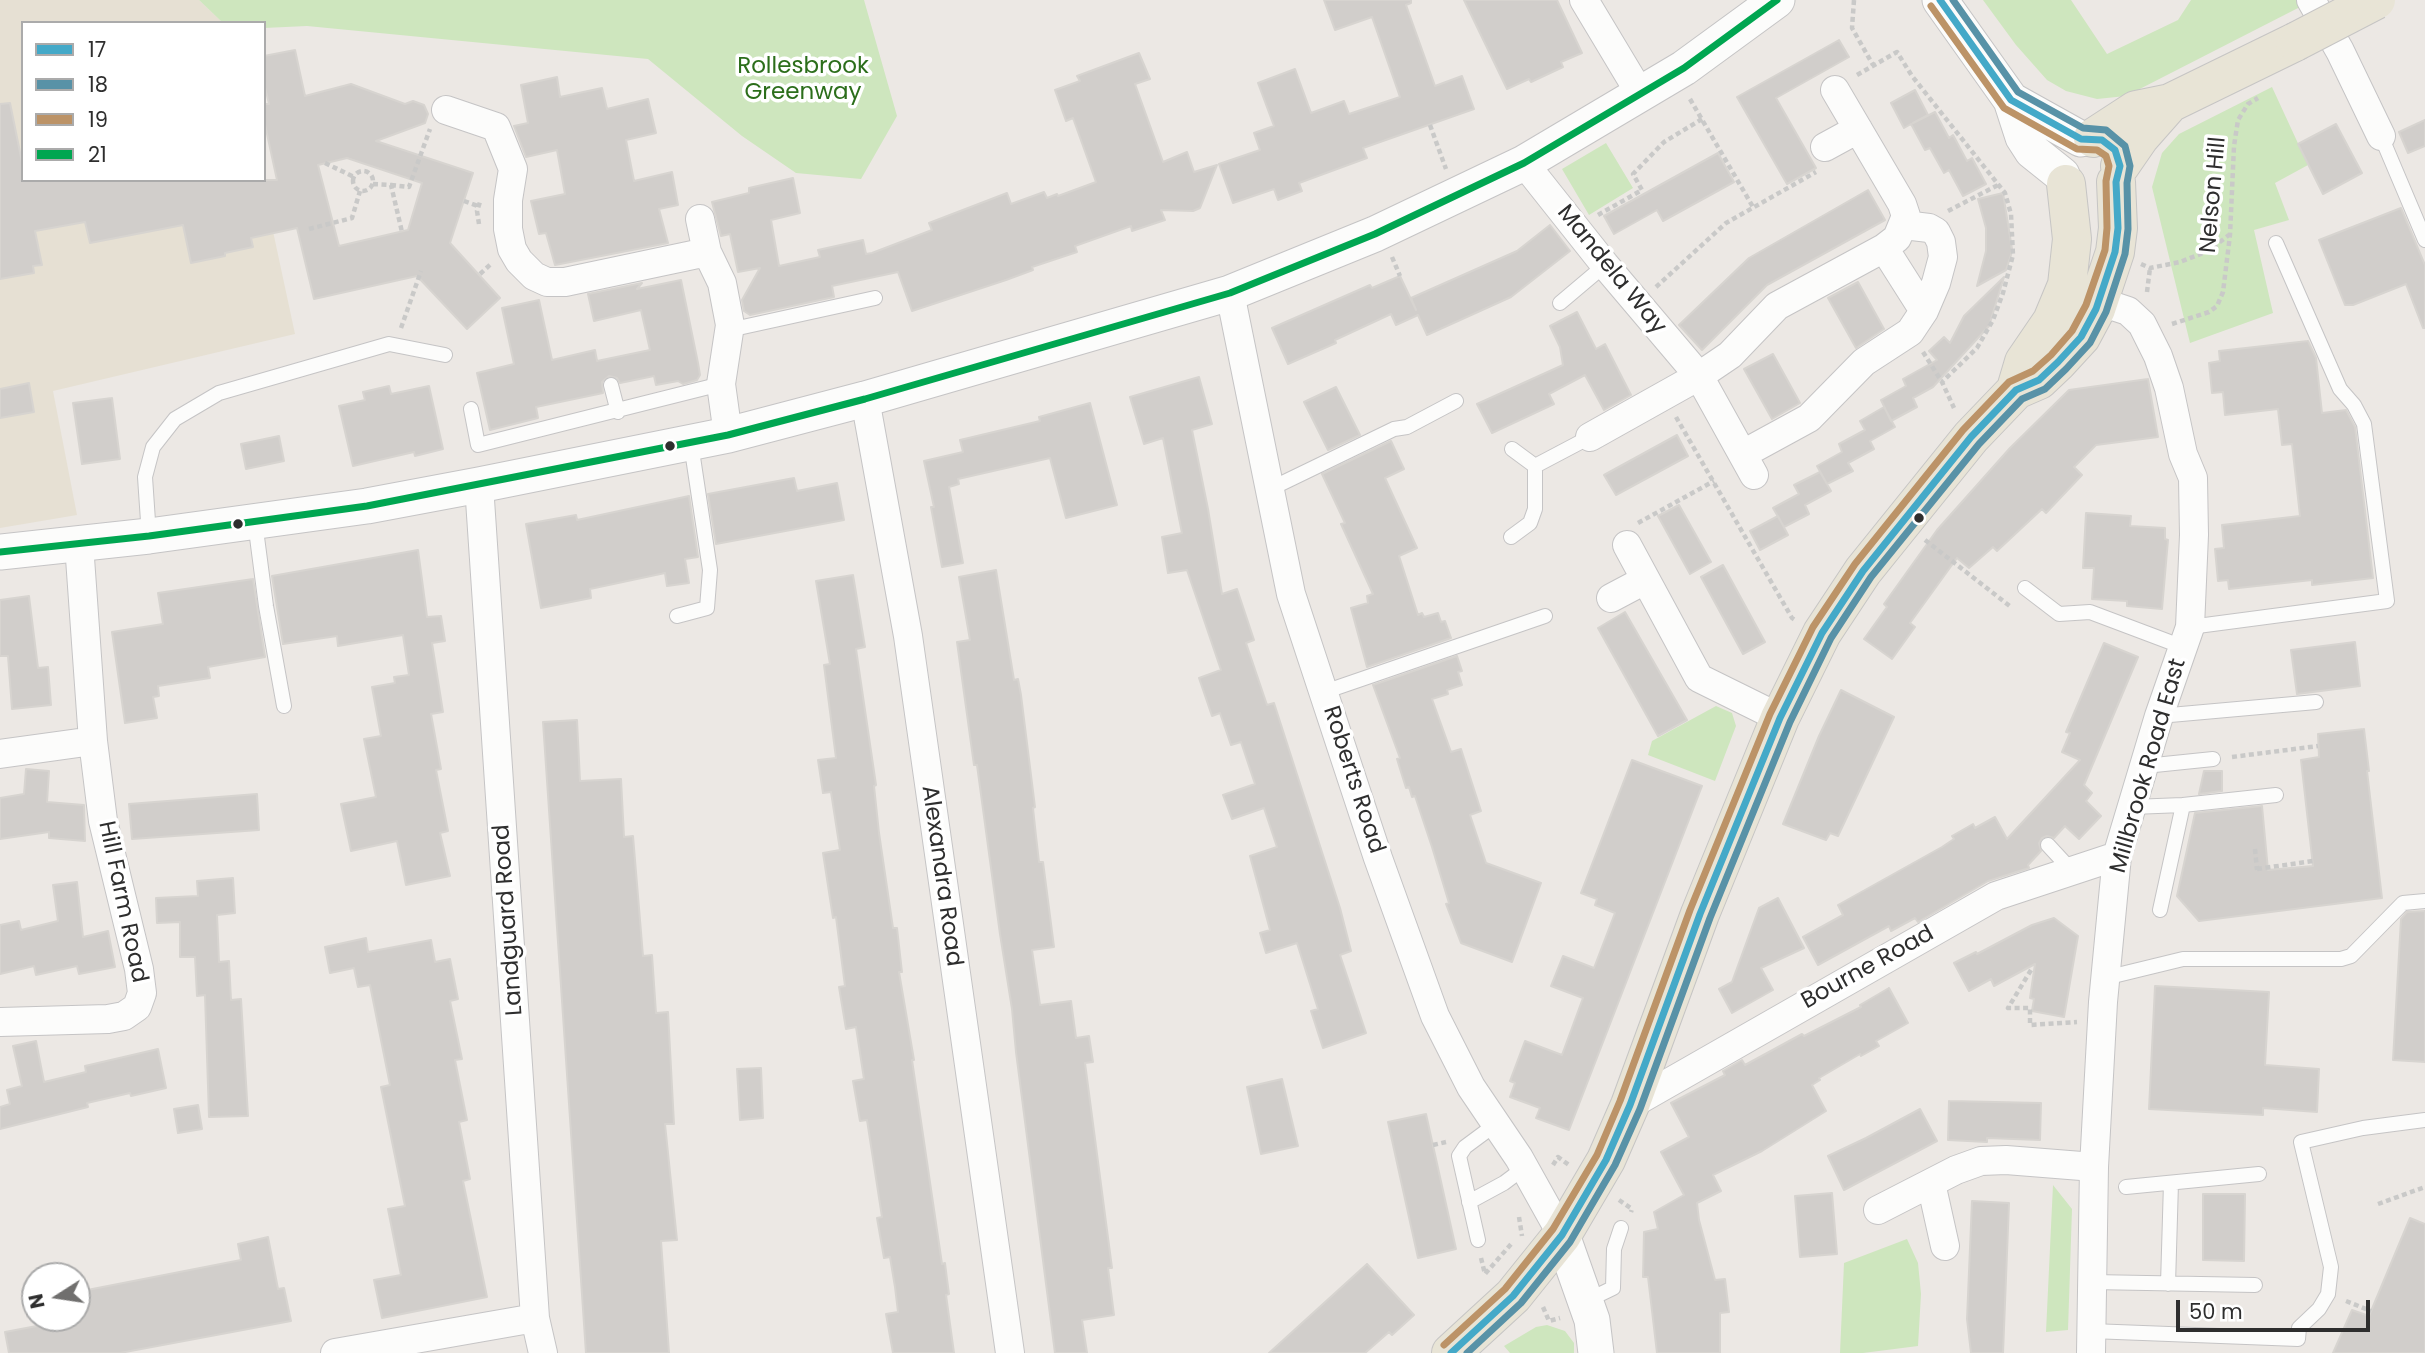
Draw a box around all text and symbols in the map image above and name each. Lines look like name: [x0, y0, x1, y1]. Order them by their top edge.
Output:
legend: [21, 21, 266, 182]
text: 17: [88, 35, 106, 64]
park label: Rollesbrook Greenway: [737, 53, 869, 107]
text: 18: [88, 70, 108, 99]
text: 19: [88, 105, 108, 134]
street label: Nelson Hill: [2195, 136, 2233, 254]
text: 21: [88, 140, 107, 169]
street label: Mandela Way: [1551, 200, 1671, 340]
unlabelled marker: [663, 439, 677, 453]
unlabelled marker: [1912, 511, 1926, 525]
unlabelled marker: [231, 517, 245, 531]
street label: Millbrook Road East: [2105, 655, 2193, 877]
street label: Roberts Road: [1316, 703, 1390, 857]
street label: Alexandra Road: [915, 784, 967, 968]
street label: Hill Farm Road: [91, 819, 153, 985]
street label: Landguard Road: [489, 823, 529, 1017]
street label: Bourne Road: [1797, 920, 1939, 1016]
north arrow: [21, 1262, 91, 1332]
scale bar: [2180, 1286, 2374, 1330]
text: N: [22, 1291, 52, 1311]
text: 50 m: [2189, 1297, 2243, 1326]

